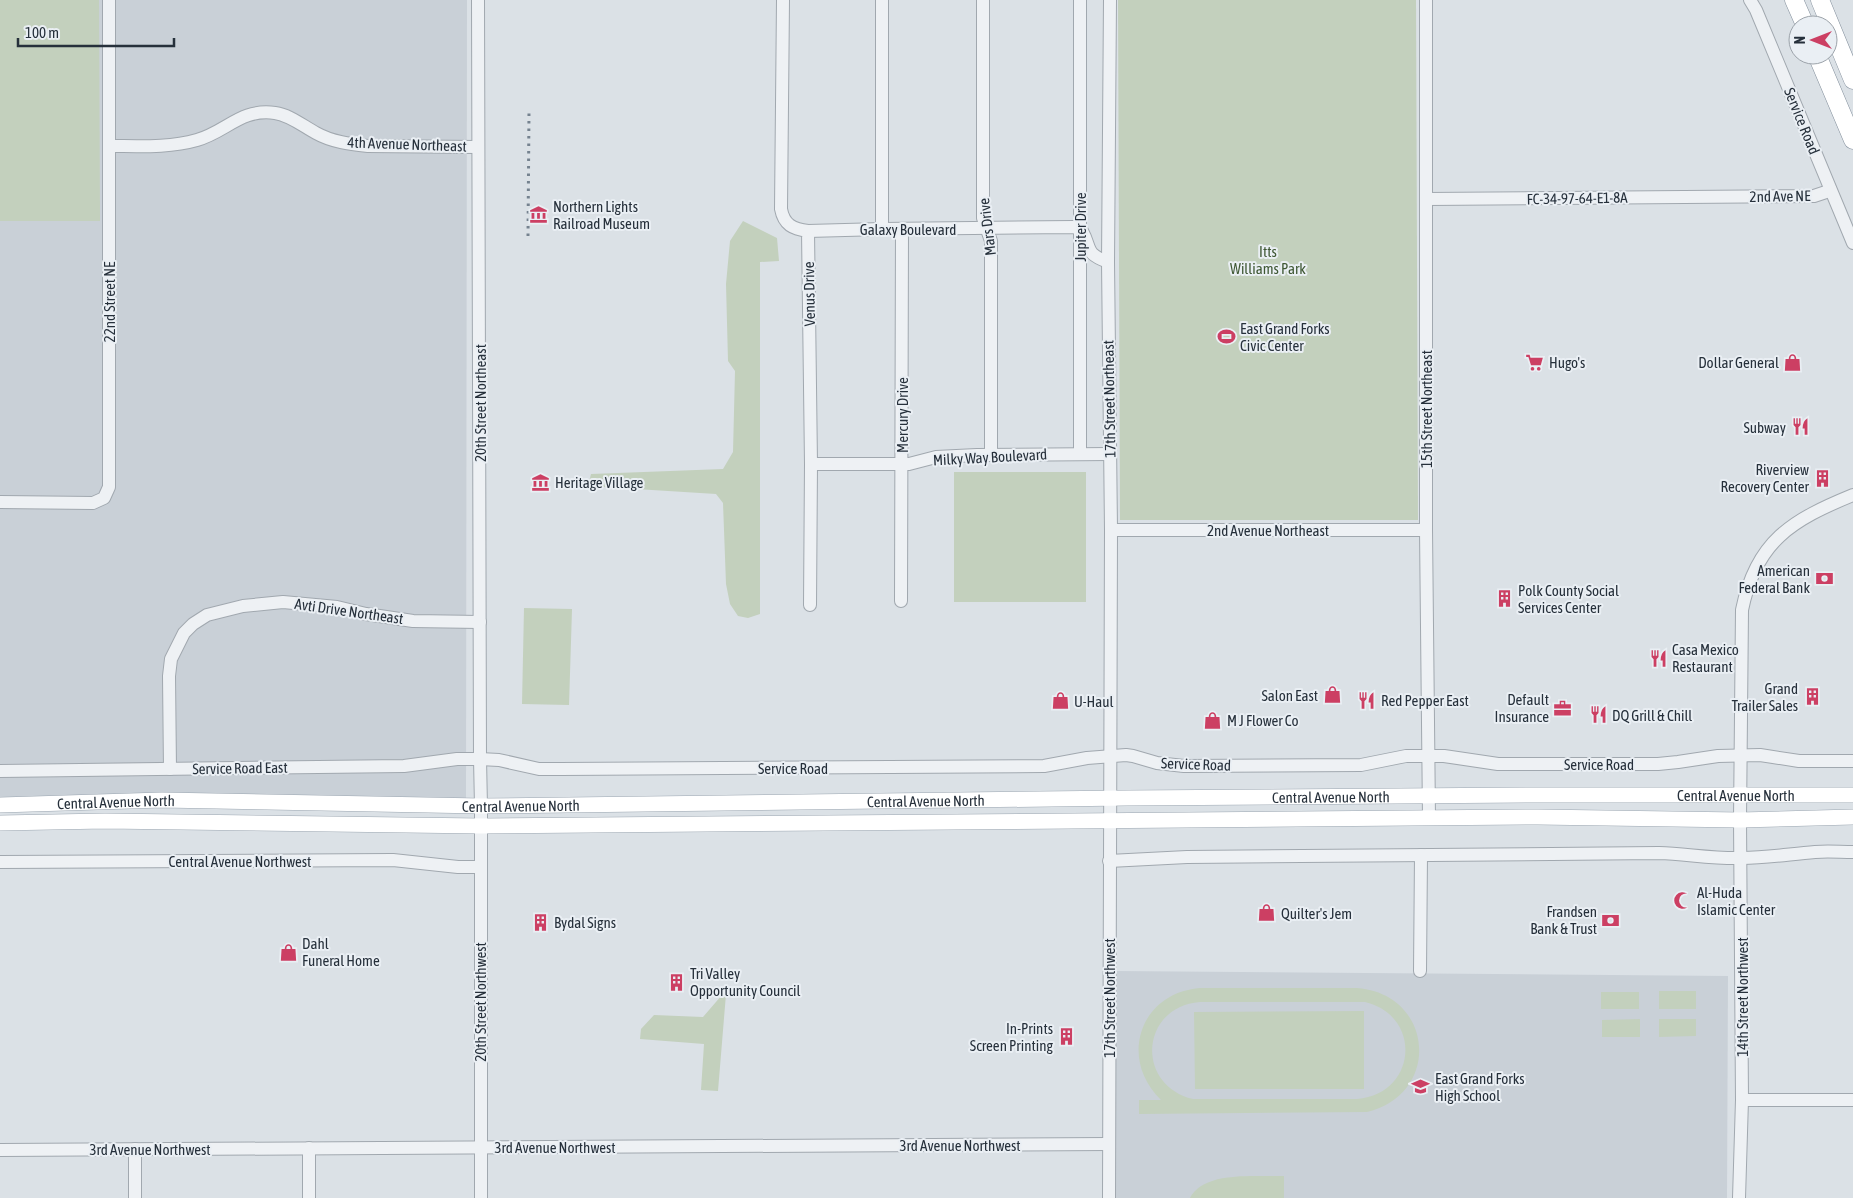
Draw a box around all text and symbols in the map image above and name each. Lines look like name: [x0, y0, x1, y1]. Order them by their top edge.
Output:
scale bar: [18, 15, 174, 47]
north arrow: [1788, 15, 1838, 65]
text: 100 m: [25, 24, 59, 41]
text: N: [1792, 36, 1808, 44]
street label: Service Road: [1781, 85, 1823, 157]
street label: 4th Avenue Northeast: [347, 133, 467, 155]
street label: 2nd Ave NE: [1749, 187, 1811, 205]
street label: FC-34-97-64-E1-8A: [1526, 189, 1628, 207]
street label: Jupiter Drive: [1072, 192, 1089, 262]
street label: Mars Drive: [975, 197, 999, 257]
place label: Northern Lights Railroad Museum: [553, 198, 650, 232]
museum icon: Northern Lights Railroad Museum: [529, 205, 549, 225]
street label: Galaxy Boulevard: [860, 221, 956, 238]
park label: Itts Williams Park: [1230, 243, 1306, 277]
street label: 22nd Street NE: [101, 261, 118, 342]
street label: Venus Drive: [800, 261, 818, 326]
place label: East Grand Forks Civic Center: [1240, 320, 1330, 354]
sports icon: East Grand Forks Civic Center: [1216, 327, 1236, 347]
street label: 17th Street Northeast: [1099, 340, 1119, 458]
street label: 20th Street Northeast: [472, 344, 489, 462]
street label: 15th Street Northeast: [1418, 350, 1435, 468]
supermarket icon: Hugo's: [1525, 352, 1545, 372]
shop icon: Dollar General: [1783, 352, 1803, 372]
place label: Hugo's: [1549, 354, 1585, 371]
place label: Dollar General: [1698, 354, 1779, 371]
street label: Mercury Drive: [894, 377, 911, 453]
restaurant icon: Subway: [1790, 417, 1810, 437]
place label: Subway: [1744, 419, 1786, 436]
street label: Milky Way Boulevard: [932, 446, 1048, 468]
place label: Riverview Recovery Center: [1721, 461, 1810, 495]
building icon: Riverview Recovery Center: [1813, 468, 1833, 488]
museum icon: Heritage Village: [531, 472, 551, 492]
place label: Heritage Village: [555, 474, 644, 491]
street label: 2nd Avenue Northeast: [1207, 522, 1329, 539]
place label: American Federal Bank: [1739, 562, 1810, 596]
bank icon: American Federal Bank: [1814, 569, 1834, 589]
place label: Polk County Social Services Center: [1518, 582, 1619, 616]
building icon: Polk County Social Services Center: [1494, 589, 1514, 609]
street label: Avti Drive Northeast: [293, 595, 405, 627]
place label: Casa Mexico Restaurant: [1672, 641, 1739, 675]
restaurant icon: Casa Mexico Restaurant: [1648, 648, 1668, 668]
place label: Grand Trailer Sales: [1731, 680, 1798, 714]
shop icon: Salon East: [1322, 685, 1342, 705]
place label: Salon East: [1262, 687, 1318, 704]
building icon: Grand Trailer Sales: [1802, 687, 1822, 707]
restaurant icon: Red Pepper East: [1357, 690, 1377, 710]
shop icon: U-Haul: [1050, 691, 1070, 711]
place label: Default Insurance: [1495, 691, 1549, 725]
place label: Red Pepper East: [1381, 692, 1469, 709]
place label: U-Haul: [1074, 693, 1114, 710]
office icon: Default Insurance: [1553, 698, 1573, 718]
restaurant icon: DQ Grill & Chill: [1588, 705, 1608, 725]
place label: DQ Grill & Chill: [1612, 707, 1692, 724]
shop icon: M J Flower Co: [1203, 710, 1223, 730]
place label: M J Flower Co: [1227, 712, 1299, 729]
street label: Service Road: [1161, 754, 1231, 774]
street label: Service Road: [1564, 756, 1634, 773]
street label: Service Road East: [192, 759, 288, 777]
street label: Service Road: [758, 760, 828, 777]
street label: Central Avenue North: [1677, 787, 1795, 804]
street label: Central Avenue North: [1272, 788, 1390, 805]
street label: Central Avenue North: [57, 791, 175, 812]
street label: Central Avenue North: [867, 791, 985, 810]
street label: Central Avenue North: [462, 796, 580, 815]
street label: Central Avenue Northwest: [169, 853, 311, 870]
place label: Al-Huda Islamic Center: [1697, 884, 1776, 918]
mosque icon: Al-Huda Islamic Center: [1673, 891, 1693, 911]
shop icon: Quilter's Jem: [1257, 903, 1277, 923]
place label: Frandsen Bank & Trust: [1530, 903, 1597, 937]
place label: Quilter's Jem: [1281, 905, 1352, 922]
bank icon: Frandsen Bank & Trust: [1601, 910, 1621, 930]
building icon: Bydal Signs: [530, 912, 550, 932]
place label: Bydal Signs: [554, 914, 616, 931]
place label: Dahl Funeral Home: [302, 935, 380, 969]
street label: 14th Street Northwest: [1734, 937, 1751, 1057]
street label: 17th Street Northwest: [1101, 938, 1118, 1058]
shop icon: Dahl Funeral Home: [278, 942, 298, 962]
street label: 20th Street Northwest: [472, 942, 489, 1062]
place label: Tri Valley Opportunity Council: [690, 965, 800, 999]
building icon: Tri Valley Opportunity Council: [666, 972, 686, 992]
place label: In-Prints Screen Printing: [970, 1020, 1054, 1054]
building icon: In-Prints Screen Printing: [1057, 1027, 1077, 1047]
place label: East Grand Forks High School: [1435, 1070, 1525, 1104]
school or university icon: East Grand Forks High School: [1411, 1077, 1431, 1097]
street label: 3rd Avenue Northwest: [899, 1137, 1021, 1154]
street label: 3rd Avenue Northwest: [494, 1139, 616, 1156]
street label: 3rd Avenue Northwest: [89, 1141, 211, 1158]

